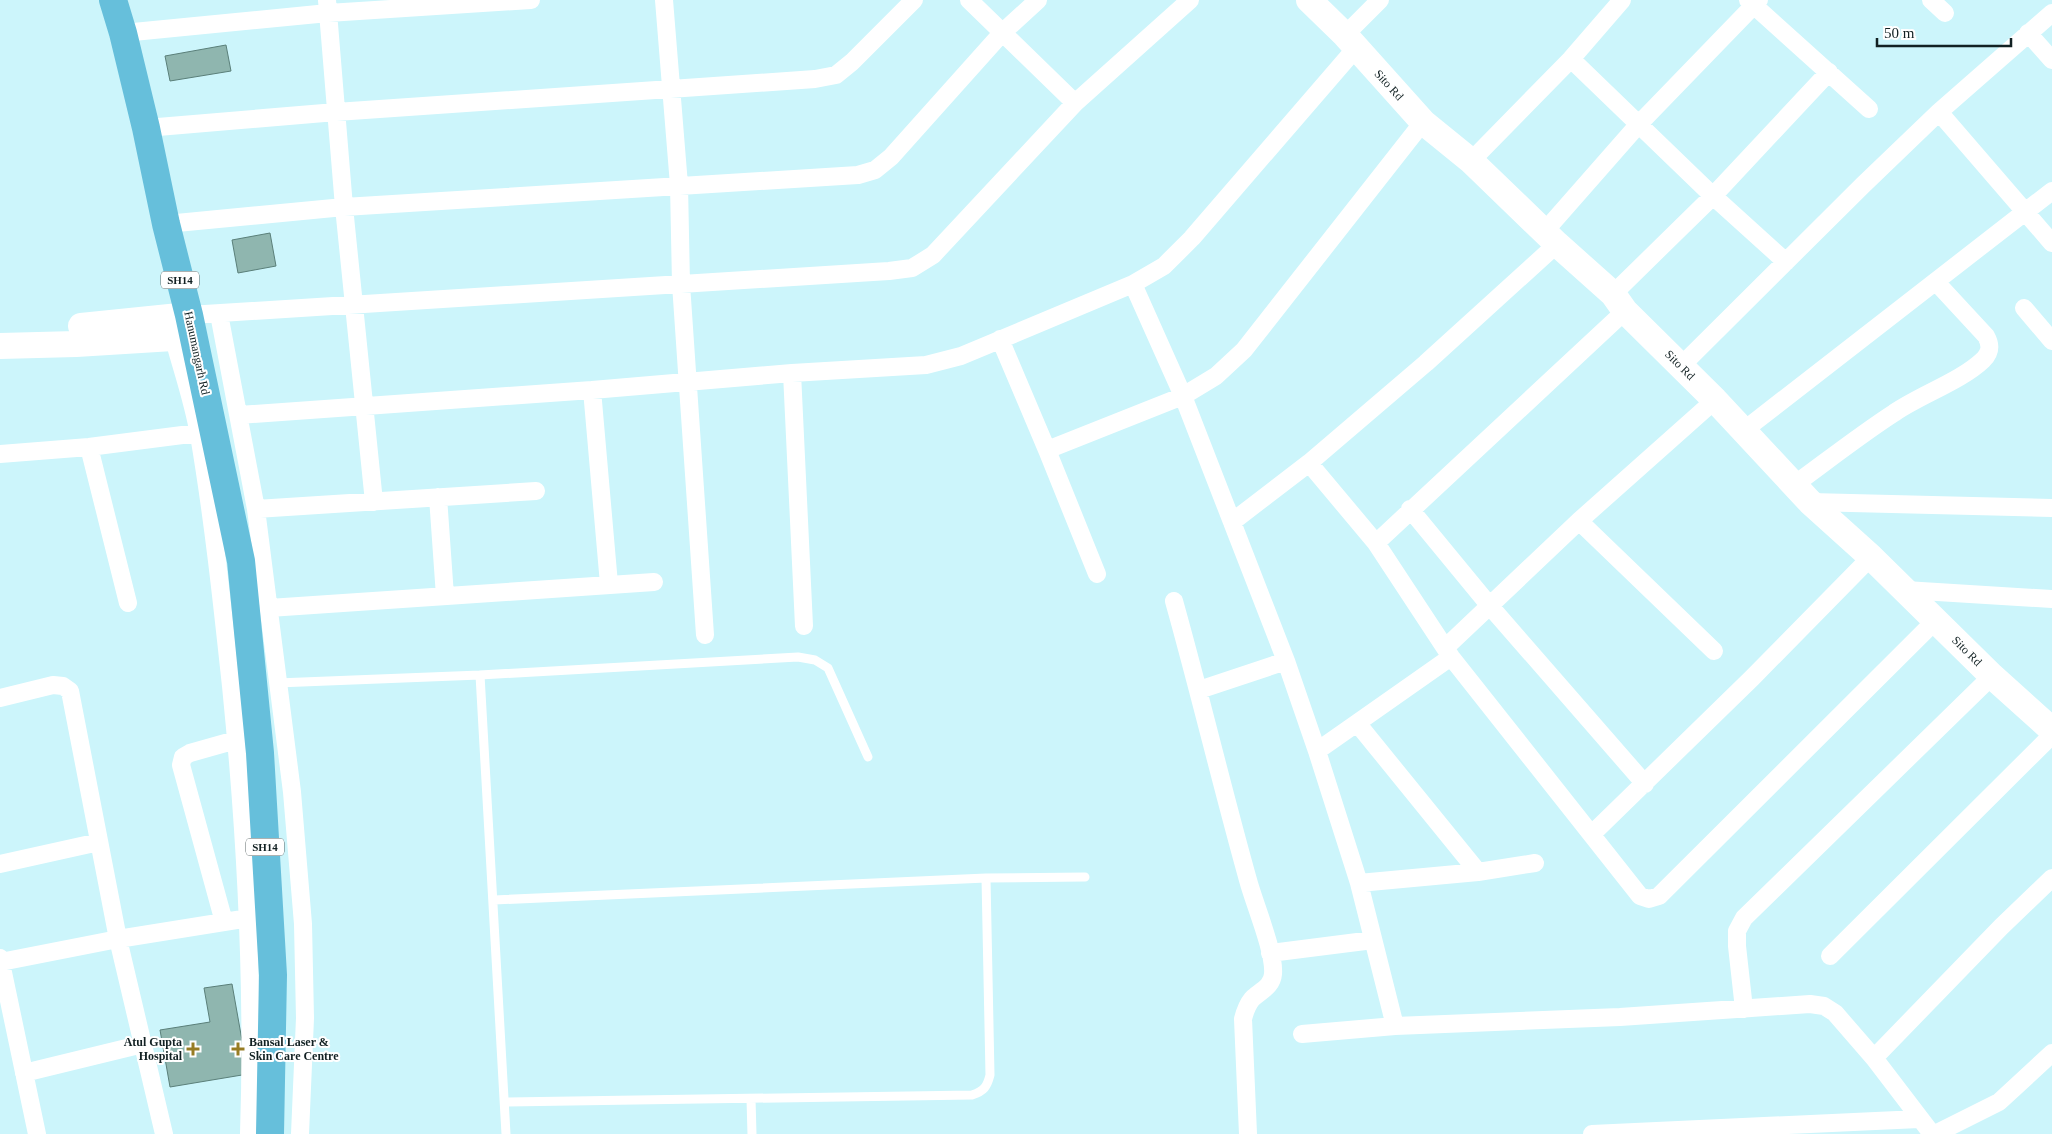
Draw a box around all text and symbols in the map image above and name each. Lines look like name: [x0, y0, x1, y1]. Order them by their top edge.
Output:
scale bar: [1877, 15, 2011, 47]
text: 50 m: [1884, 25, 1915, 41]
street label: Sito Rd: [1372, 67, 1406, 103]
road number: SH14: [161, 272, 199, 288]
street label: Hanumangarh Rd: [181, 310, 213, 396]
street label: Sito Rd: [1662, 347, 1698, 383]
street label: Sito Rd: [1949, 633, 1985, 669]
road number: SH14: [246, 839, 284, 856]
place label: Atul Gupta Hospital: [124, 1035, 183, 1063]
place label: Bansal Laser & Skin Care Centre: [249, 1035, 339, 1063]
marker: Atul Gupta Hospital: [186, 1042, 200, 1056]
marker: Bansal Laser & Skin Care Centre: [231, 1042, 245, 1056]

